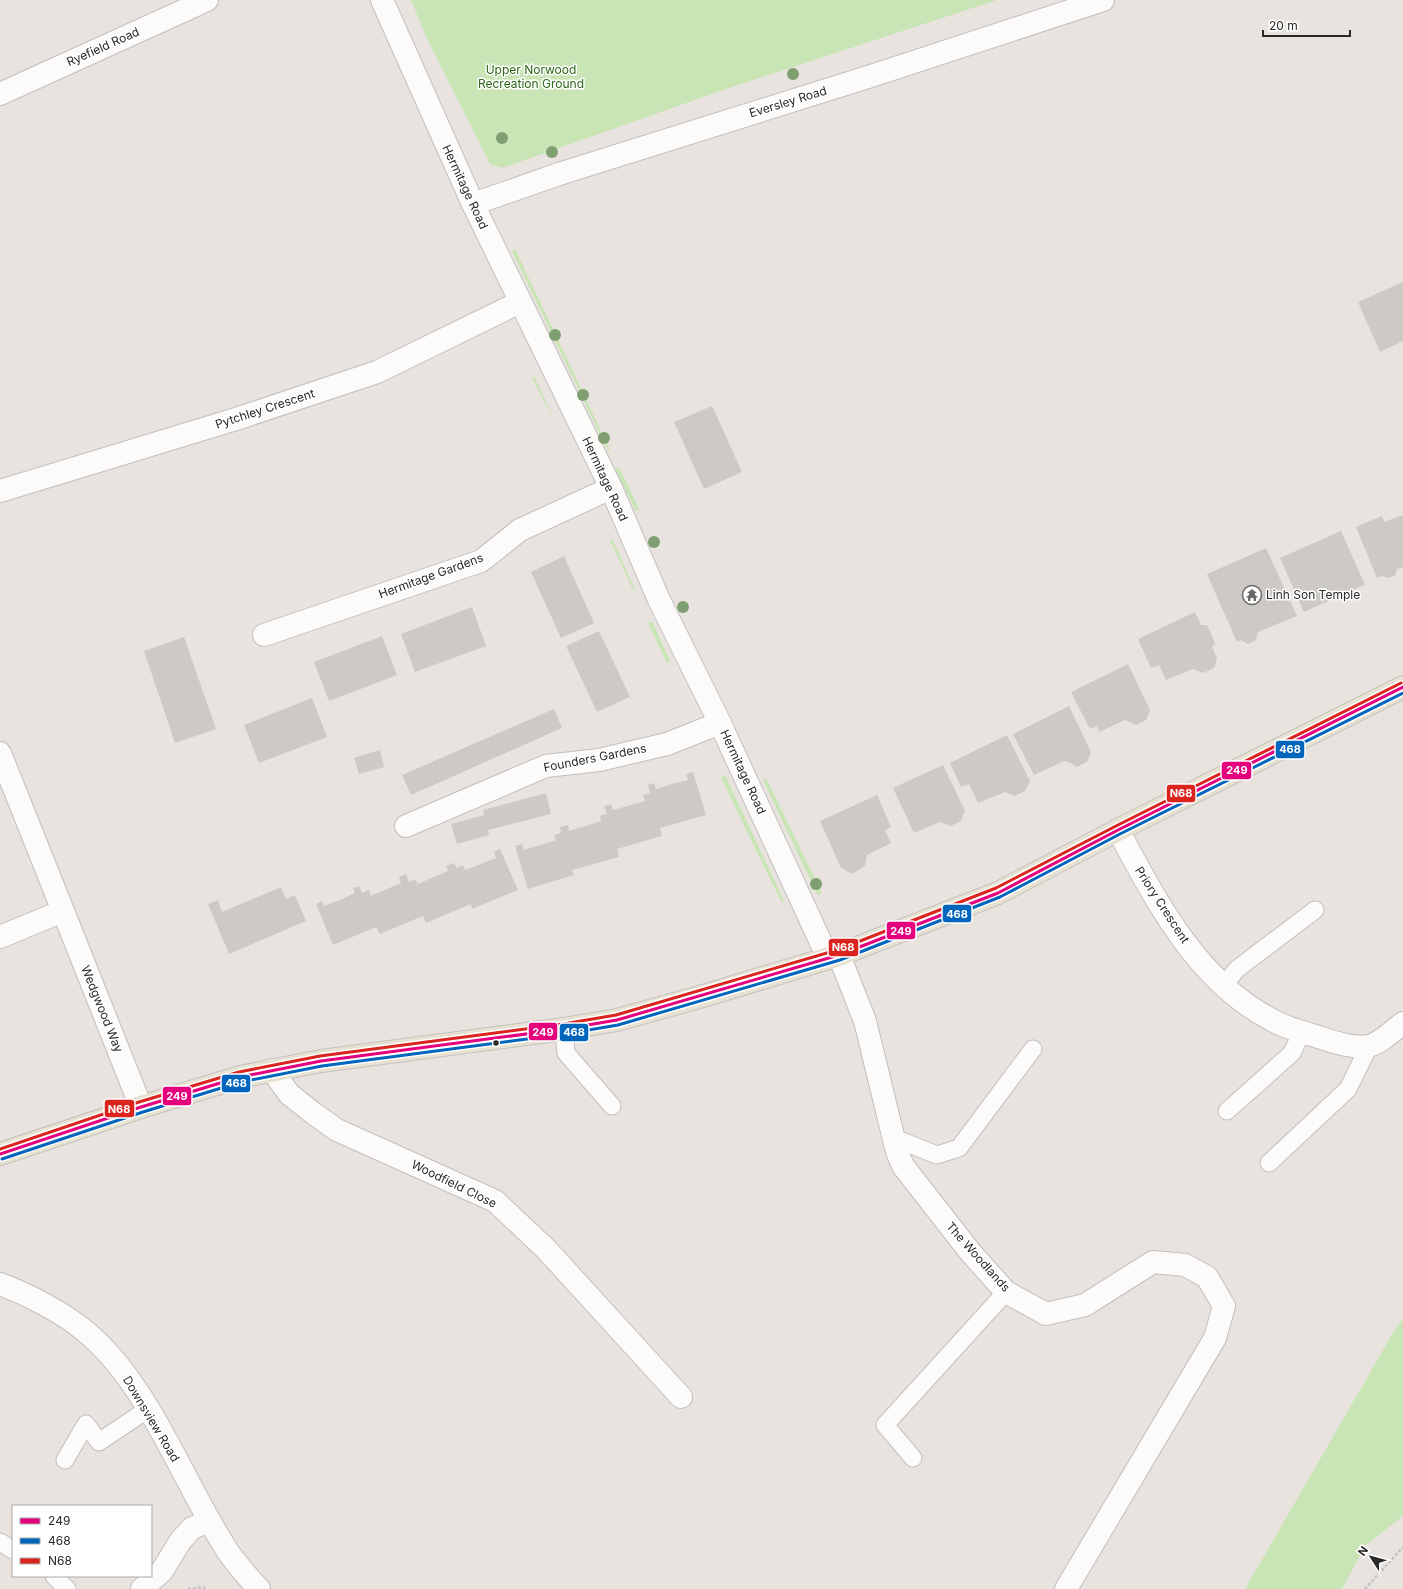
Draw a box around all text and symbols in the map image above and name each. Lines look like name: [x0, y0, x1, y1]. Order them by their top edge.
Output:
scale bar: [1263, 12, 1350, 38]
text: 20 m: [1269, 18, 1298, 33]
street label: Ryefield Road: [64, 24, 142, 69]
park label: Upper Norwood Recreation Ground: [478, 62, 584, 91]
street label: Eversley Road: [747, 83, 828, 120]
street label: Hermitage Road: [439, 142, 492, 231]
street label: Pytchley Crescent: [213, 385, 316, 432]
street label: Hermitage Road: [579, 434, 632, 523]
street label: Hermitage Gardens: [376, 550, 485, 601]
temple icon: Linh Son Temple: [1241, 584, 1263, 606]
place label: Linh Son Temple: [1266, 587, 1360, 602]
street label: Hermitage Road: [717, 727, 770, 816]
street label: Founders Gardens: [542, 740, 648, 775]
line badge: 468: [1275, 740, 1305, 759]
text: 468: [1279, 742, 1301, 756]
line badge: 249: [1221, 761, 1252, 780]
text: 249: [1226, 763, 1248, 777]
line badge: N68: [1166, 784, 1196, 803]
text: N68: [1170, 786, 1192, 800]
street label: Priory Crescent: [1132, 863, 1193, 946]
line badge: 468: [942, 904, 972, 923]
text: 468: [946, 907, 968, 921]
line badge: 249: [886, 921, 916, 940]
text: 249: [890, 924, 912, 938]
line badge: N68: [828, 938, 859, 957]
text: N68: [832, 940, 854, 954]
street label: Wedgwood Way: [78, 963, 127, 1055]
line badge: 249: [528, 1022, 558, 1041]
line badge: 468: [559, 1023, 589, 1042]
text: 249: [532, 1025, 554, 1039]
text: 468: [563, 1025, 585, 1039]
unlabelled marker: [491, 1038, 501, 1048]
line badge: 468: [221, 1074, 251, 1093]
text: 468: [225, 1076, 247, 1090]
line badge: 249: [162, 1086, 192, 1106]
text: 249: [166, 1089, 188, 1103]
line badge: N68: [104, 1099, 135, 1118]
text: N68: [108, 1102, 130, 1116]
street label: Woodfield Close: [409, 1156, 499, 1211]
street label: The Woodlands: [943, 1219, 1014, 1295]
street label: Downsview Road: [120, 1373, 183, 1464]
legend: [12, 1505, 152, 1577]
text: 249: [48, 1513, 70, 1528]
text: 468: [48, 1533, 71, 1548]
north arrow: [1351, 1537, 1391, 1577]
text: N: [1355, 1544, 1371, 1559]
text: N68: [48, 1553, 72, 1568]

